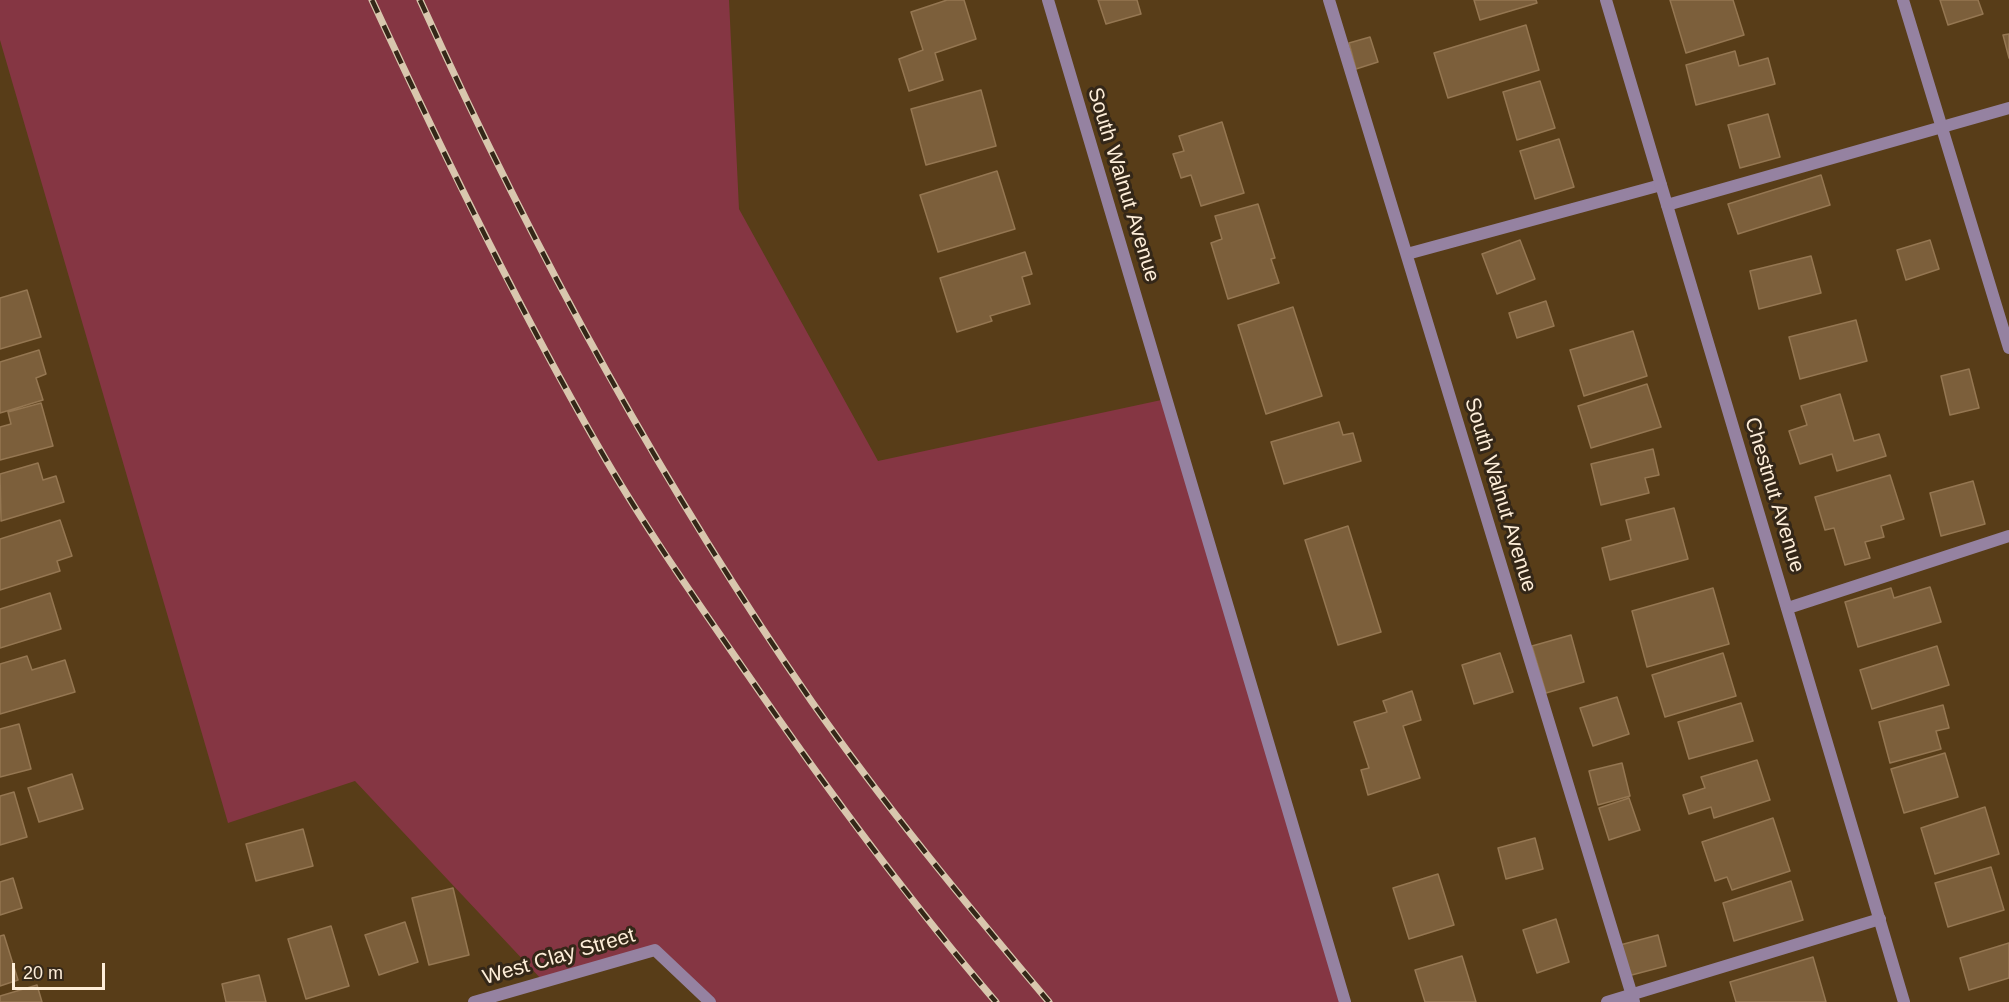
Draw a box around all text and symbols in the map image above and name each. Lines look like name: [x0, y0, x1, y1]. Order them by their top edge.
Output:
street label: South Walnut Avenue: [1081, 85, 1165, 285]
street label: South Walnut Avenue: [1458, 395, 1542, 595]
street label: Chestnut Avenue: [1738, 414, 1810, 576]
street label: West Clay Street: [480, 923, 638, 991]
scale bar: [15, 951, 108, 989]
text: 20 m: [23, 963, 63, 983]

